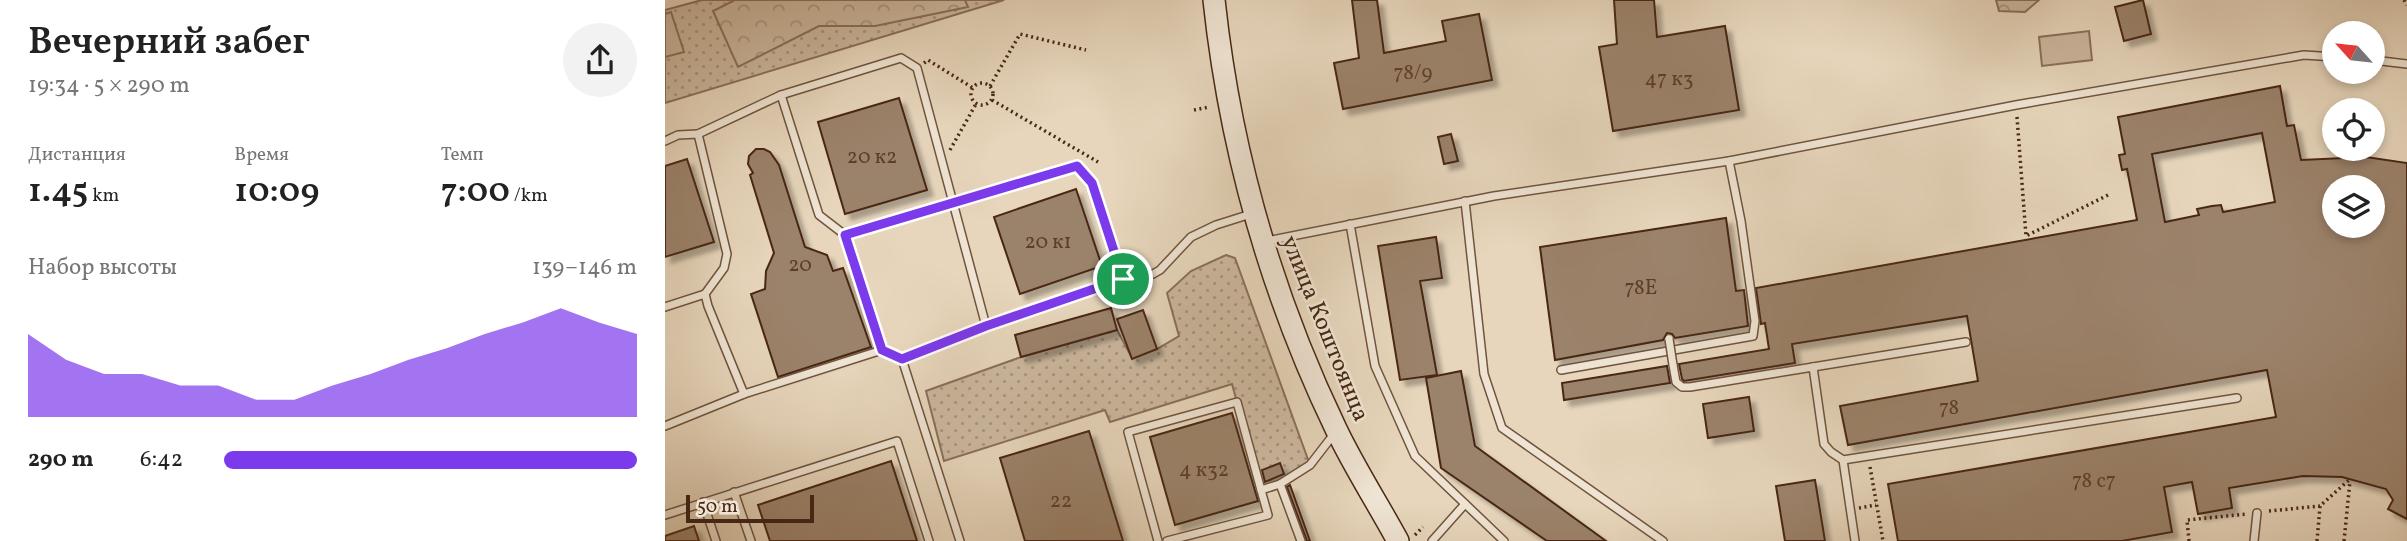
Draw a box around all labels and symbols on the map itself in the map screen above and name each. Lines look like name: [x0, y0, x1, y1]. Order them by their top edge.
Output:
north arrow: [2322, 21, 2385, 84]
house number: 78/9: [1394, 59, 1432, 88]
house number: 47 к3: [1645, 65, 1693, 94]
house number: 20 к2: [847, 143, 897, 172]
house number: 20 к1: [1024, 228, 1072, 257]
street label: улица Коштоянца: [1271, 231, 1377, 427]
pin: [1093, 249, 1153, 309]
house number: 20: [788, 251, 812, 280]
house number: 78Е: [1625, 274, 1657, 303]
house number: 78: [1939, 394, 1959, 423]
house number: 4 к32: [1179, 456, 1229, 485]
house number: 78 с7: [2072, 467, 2116, 496]
house number: 22: [1050, 487, 1072, 516]
scale bar: [686, 492, 814, 524]

